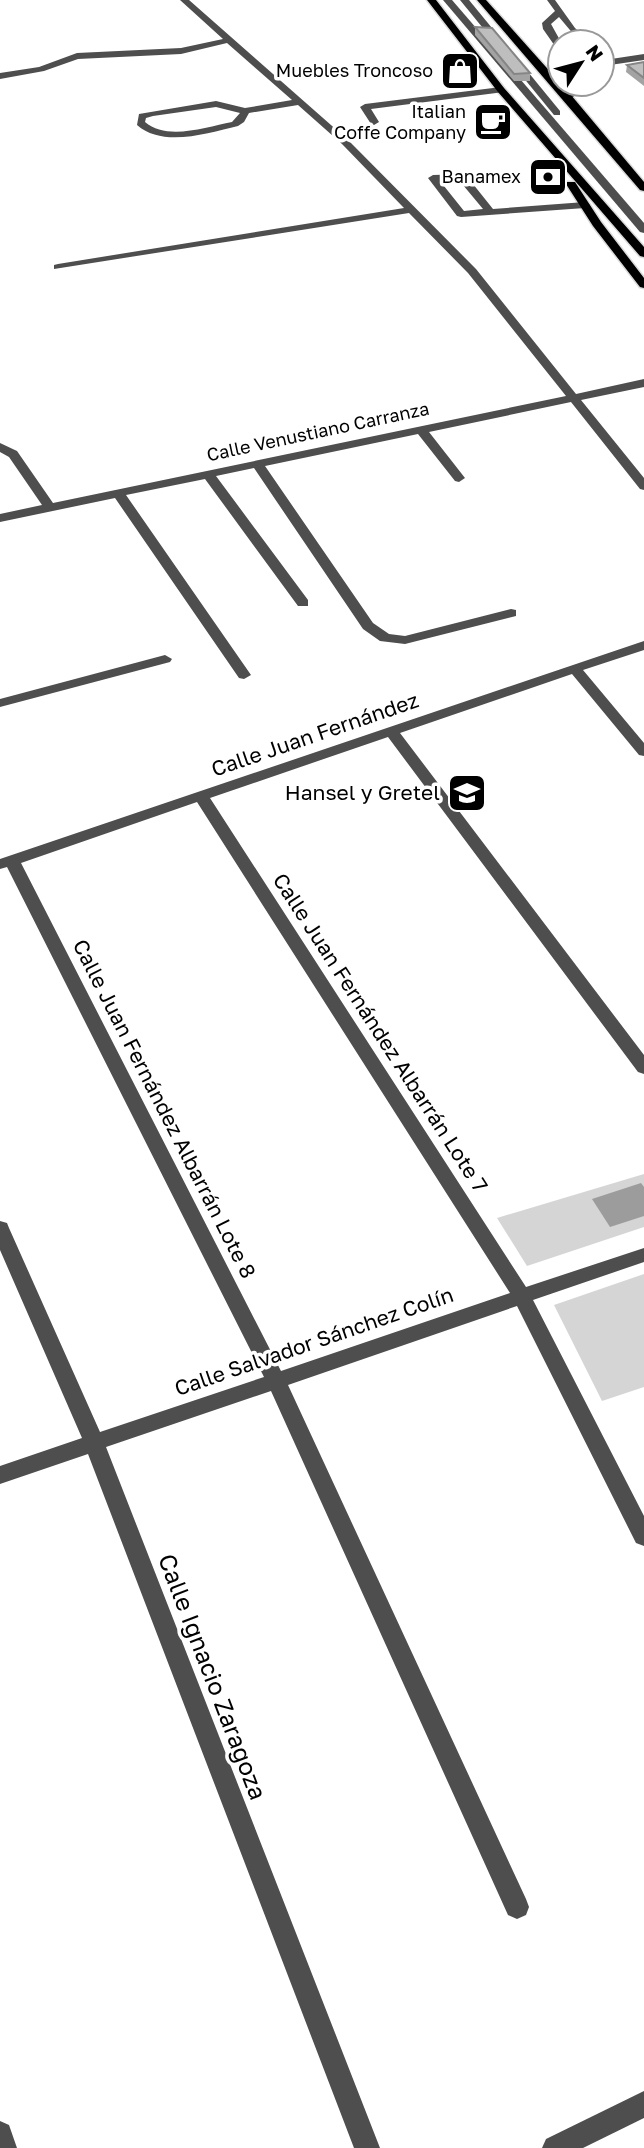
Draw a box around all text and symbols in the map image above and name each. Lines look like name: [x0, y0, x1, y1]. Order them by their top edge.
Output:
north arrow: [546, 28, 616, 98]
text: N: [582, 40, 609, 65]
shop icon: Muebles Troncoso: [439, 50, 481, 92]
place label: Muebles Troncoso: [276, 59, 433, 81]
place label: Italian Coffe Company: [334, 100, 466, 143]
cafe icon: Italian Coffe Company: [472, 101, 514, 143]
bank icon: Banamex: [527, 156, 569, 198]
place label: Banamex: [442, 165, 521, 187]
street label: Calle Venustiano Carranza: [204, 397, 431, 465]
street label: Calle Juan Fernández: [208, 686, 422, 782]
school or university icon: Hansel y Gretel: [446, 772, 488, 814]
place label: Hansel y Gretel: [285, 779, 440, 805]
street label: Calle Juan Fernández Albarrán Lote 7: [268, 868, 494, 1197]
street label: Calle Juan Fernández Albarrán Lote 8: [68, 935, 262, 1282]
street label: Calle Salvador Sánchez Colín: [171, 1281, 457, 1401]
street label: Calle Ignacio Zaragoza: [153, 1549, 274, 1804]

